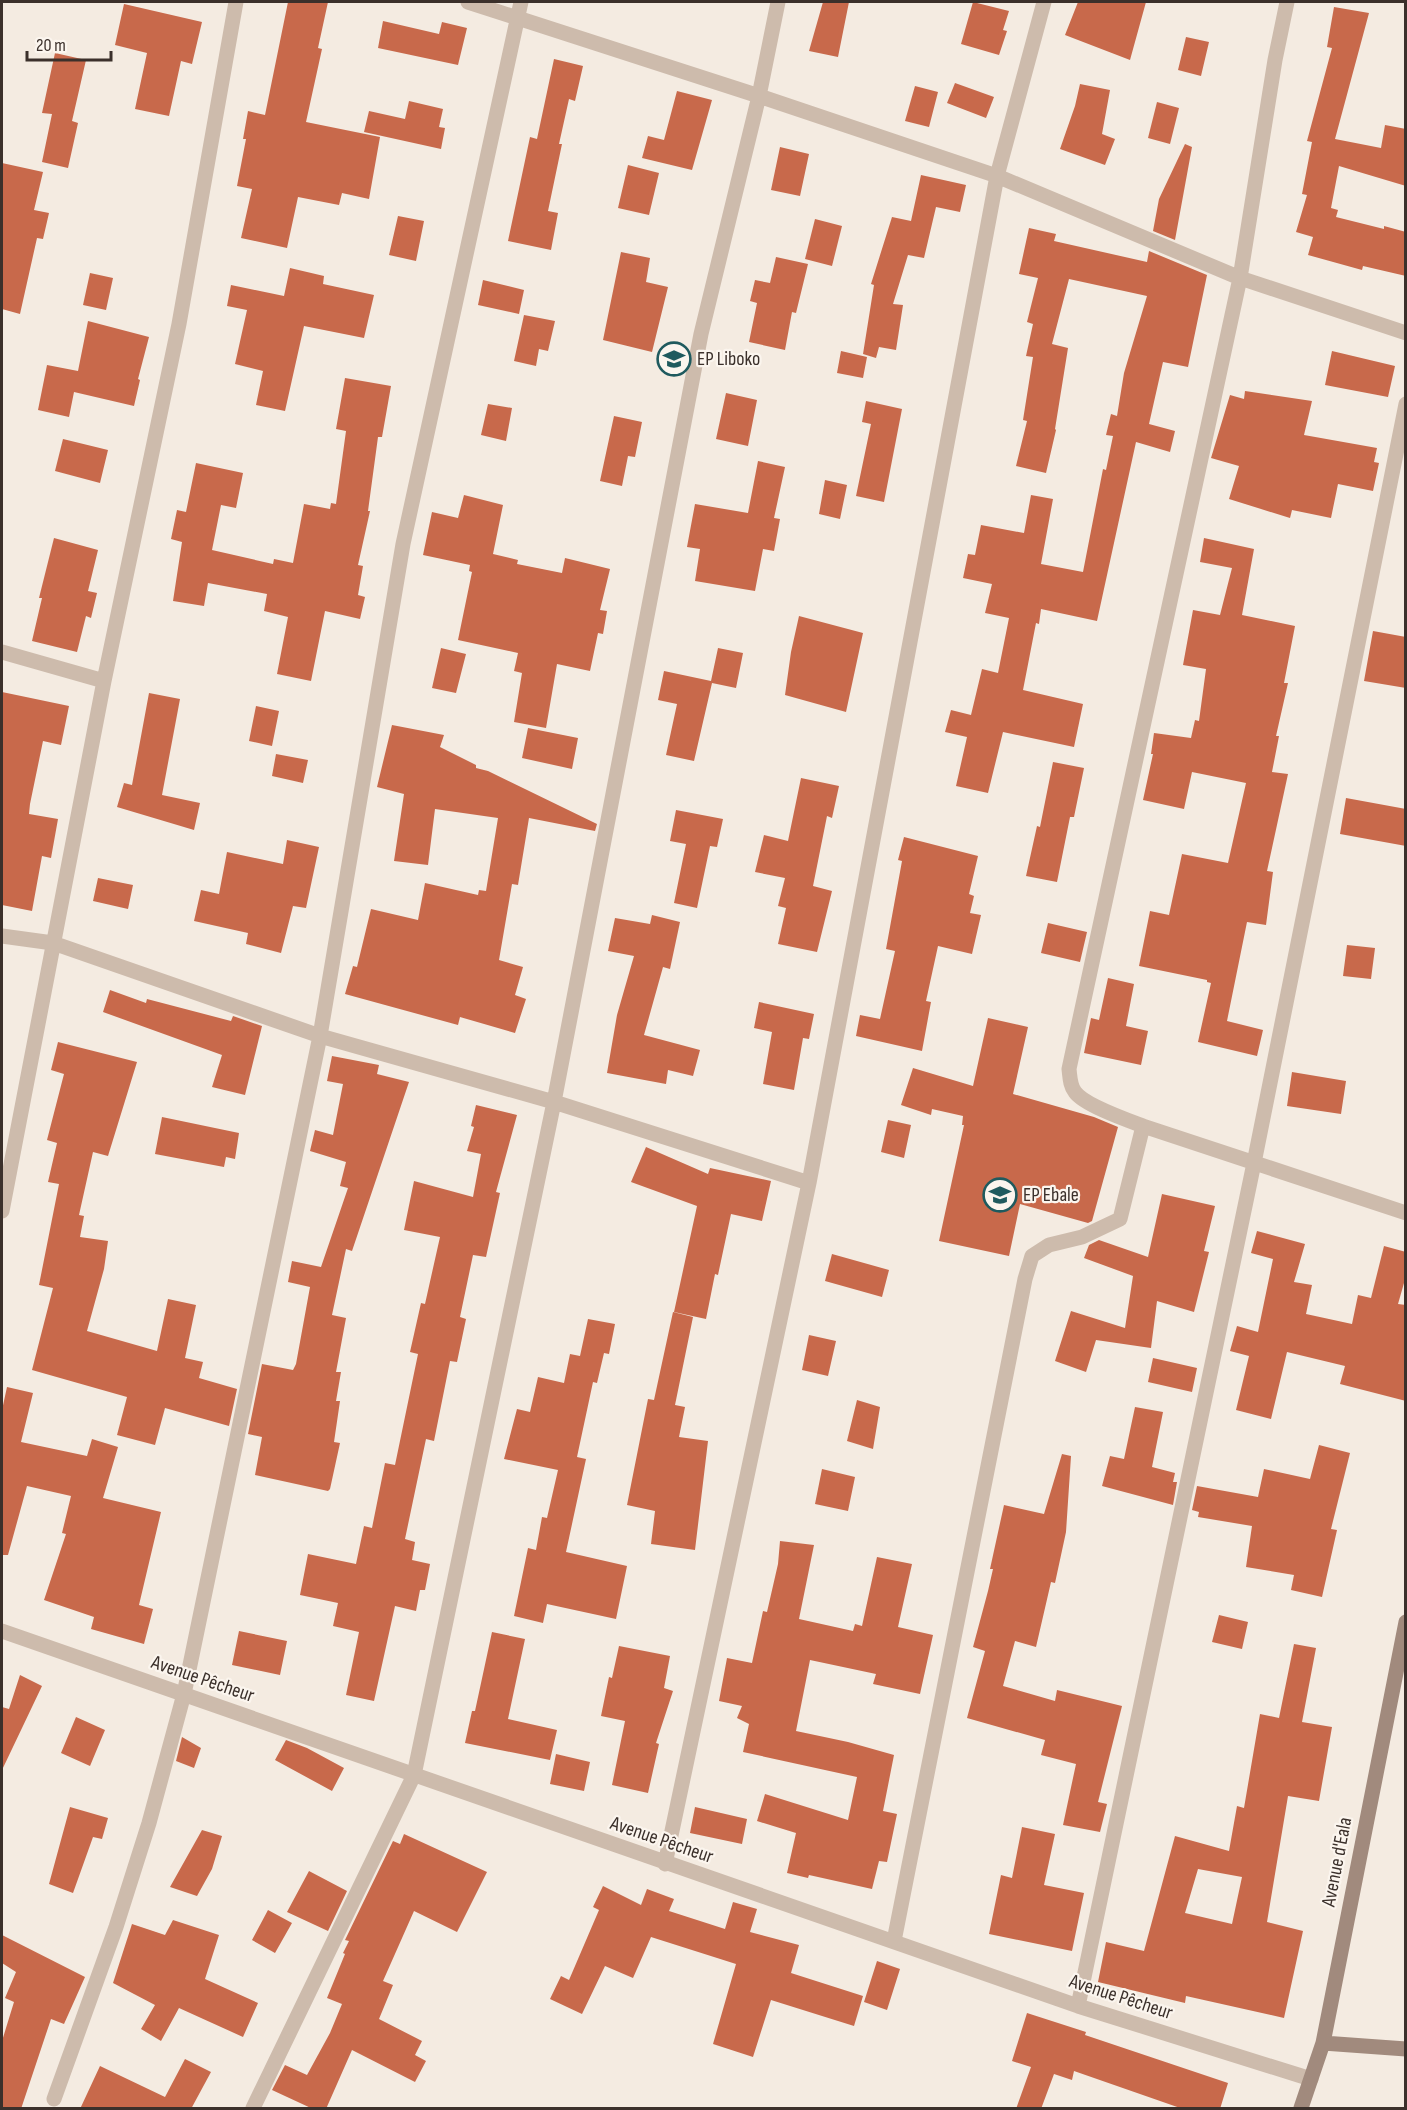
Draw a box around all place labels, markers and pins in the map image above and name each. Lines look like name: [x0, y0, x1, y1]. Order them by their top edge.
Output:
school or university icon: EP Liboko: [656, 341, 692, 377]
place label: EP Liboko: [697, 347, 760, 371]
school or university icon: EP Ebale: [982, 1177, 1018, 1213]
place label: EP Ebale: [1023, 1183, 1079, 1207]

